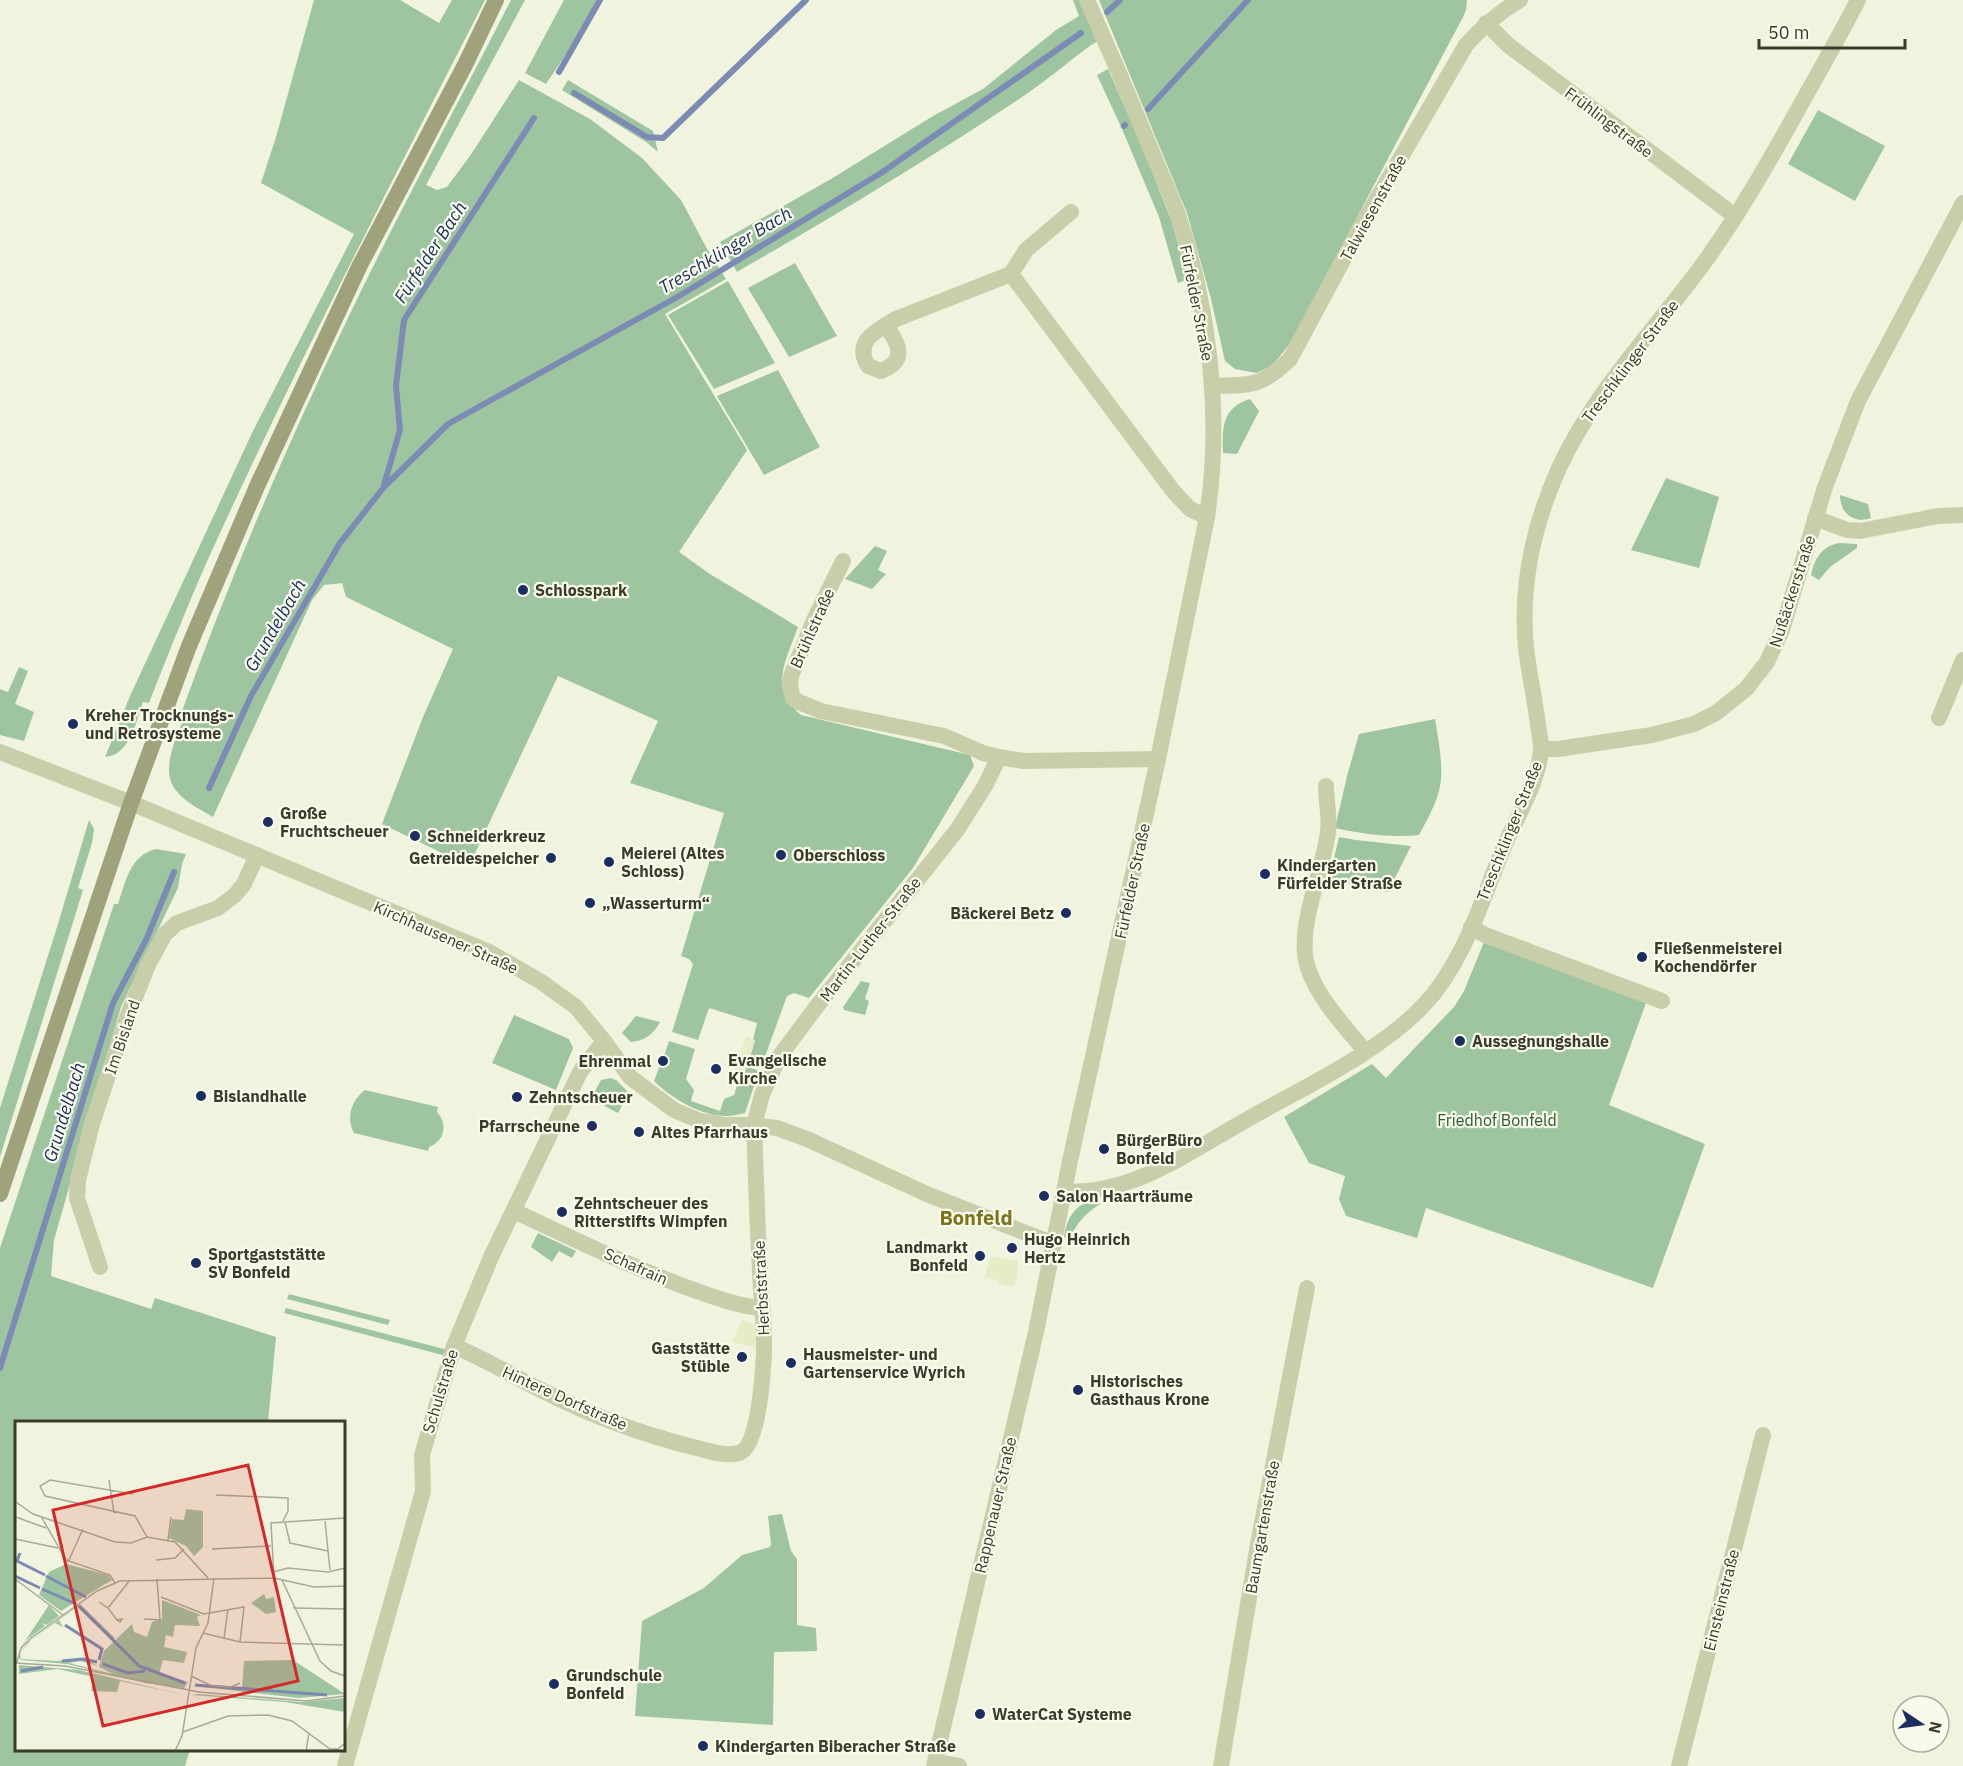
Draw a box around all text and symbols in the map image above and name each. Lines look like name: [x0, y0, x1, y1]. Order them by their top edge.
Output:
scale bar: [1759, 12, 1904, 50]
text: 50 m: [1768, 21, 1810, 44]
street label: Frühlingstraße: [1561, 82, 1657, 162]
street label: Talwiesenstraße: [1336, 151, 1411, 265]
water label: Fürfelder Bach: [389, 197, 471, 307]
water label: Treschklinger Bach: [654, 201, 796, 299]
street label: Fürfelder Straße: [1176, 243, 1218, 363]
street label: Treschklinger Straße: [1577, 295, 1683, 426]
street label: Nußäckerstraße: [1764, 532, 1820, 650]
water label: Grundelbach: [239, 575, 311, 675]
place label: Schlosspark: [535, 580, 628, 600]
marker: Schlosspark: [516, 583, 530, 597]
street label: Brühlstraße: [785, 585, 839, 671]
place label: Kreher Trocknungs- und Retrosysteme: [85, 705, 234, 743]
marker: Kreher Trocknungs- und Retrosysteme: [66, 717, 80, 731]
street label: Treschklinger Straße: [1472, 758, 1546, 904]
place label: Große Fruchtscheuer: [280, 803, 389, 841]
marker: Große Fruchtscheuer: [261, 815, 275, 829]
street label: Fürfelder Straße: [1110, 821, 1154, 941]
place label: Schneiderkreuz: [427, 826, 546, 846]
marker: Schneiderkreuz: [408, 829, 422, 843]
place label: Meierei (Altes Schloss): [621, 843, 725, 881]
place label: Oberschloss: [793, 845, 885, 865]
place label: Getreidespeicher: [409, 848, 540, 868]
marker: Oberschloss: [774, 848, 788, 862]
marker: Getreidespeicher: [544, 851, 558, 865]
marker: Meierei (Altes Schloss): [602, 855, 616, 869]
place label: Kindergarten Fürfelder Straße: [1277, 855, 1402, 893]
marker: Kindergarten Fürfelder Straße: [1258, 867, 1272, 881]
street label: Martin-Luther-Straße: [815, 872, 925, 1005]
place label: „Wasserturm“: [602, 893, 710, 913]
street label: Kirchhausener Straße: [371, 896, 522, 978]
marker: „Wasserturm“: [583, 896, 597, 910]
place label: Bäckerei Betz: [950, 903, 1054, 923]
marker: Bäckerei Betz: [1059, 906, 1073, 920]
place label: Fließenmeisterei Kochendörfer: [1654, 938, 1782, 976]
marker: Fließenmeisterei Kochendörfer: [1635, 950, 1649, 964]
street label: Im Bisland: [100, 997, 144, 1077]
place label: Aussegnungshalle: [1472, 1031, 1609, 1051]
marker: Aussegnungshalle: [1453, 1034, 1467, 1048]
place label: Evangelische Kirche: [728, 1050, 827, 1088]
place label: Ehrenmal: [579, 1051, 651, 1071]
marker: Ehrenmal: [656, 1054, 670, 1068]
water label: Grundelbach: [38, 1059, 90, 1165]
marker: Evangelische Kirche: [709, 1062, 723, 1076]
place label: Bislandhalle: [213, 1086, 307, 1106]
place label: Zehntscheuer: [529, 1087, 633, 1107]
marker: Bislandhalle: [194, 1089, 208, 1103]
marker: Zehntscheuer: [510, 1090, 524, 1104]
park label: Friedhof Bonfeld: [1437, 1110, 1557, 1130]
place label: Pfarrscheune: [479, 1116, 580, 1136]
marker: Pfarrscheune: [585, 1119, 599, 1133]
place label: Altes Pfarrhaus: [651, 1122, 768, 1142]
marker: Altes Pfarrhaus: [632, 1125, 646, 1139]
place label: BürgerBüro Bonfeld: [1116, 1130, 1202, 1168]
marker: BürgerBüro Bonfeld: [1097, 1142, 1111, 1156]
place label: Salon Haarträume: [1056, 1186, 1193, 1206]
marker: Salon Haarträume: [1037, 1189, 1051, 1203]
place label: Zehntscheuer des Ritterstifts Wimpfen: [574, 1193, 728, 1231]
district label: Bonfeld: [939, 1204, 1013, 1231]
marker: Zehntscheuer des Ritterstifts Wimpfen: [555, 1205, 569, 1219]
place label: Hugo Heinrich Hertz: [1024, 1229, 1130, 1267]
place label: Landmarkt Bonfeld: [886, 1237, 968, 1275]
street label: Herbststraße: [749, 1240, 773, 1336]
marker: Hugo Heinrich Hertz: [1005, 1241, 1019, 1255]
street label: Schafrain: [601, 1243, 671, 1289]
place label: Sportgaststätte SV Bonfeld: [208, 1244, 326, 1282]
marker: Landmarkt Bonfeld: [973, 1249, 987, 1263]
marker: Sportgaststätte SV Bonfeld: [189, 1256, 203, 1270]
place label: Gaststätte Stüble: [651, 1338, 730, 1376]
place label: Hausmeister- und Gartenservice Wyrich: [803, 1344, 965, 1382]
street label: Schulstraße: [418, 1346, 462, 1435]
marker: Gaststätte Stüble: [735, 1350, 749, 1364]
marker: Hausmeister- und Gartenservice Wyrich: [784, 1356, 798, 1370]
street label: Hintere Dorfstraße: [499, 1361, 631, 1435]
place label: Historisches Gasthaus Krone: [1090, 1371, 1210, 1409]
marker: Historisches Gasthaus Krone: [1071, 1383, 1085, 1397]
inset map: [15, 1421, 345, 1751]
street label: Rappenauer Straße: [970, 1435, 1020, 1575]
street label: Baumgartenstraße: [1240, 1459, 1284, 1595]
street label: Einsteinstraße: [1699, 1547, 1743, 1653]
place label: Grundschule Bonfeld: [566, 1665, 662, 1703]
marker: Grundschule Bonfeld: [547, 1677, 561, 1691]
north arrow: [1891, 1694, 1951, 1754]
place label: WaterCat Systeme: [992, 1704, 1132, 1724]
marker: WaterCat Systeme: [973, 1707, 987, 1721]
text: N: [1925, 1719, 1947, 1735]
place label: Kindergarten Biberacher Straße: [715, 1736, 956, 1756]
marker: Kindergarten Biberacher Straße: [696, 1739, 710, 1753]

